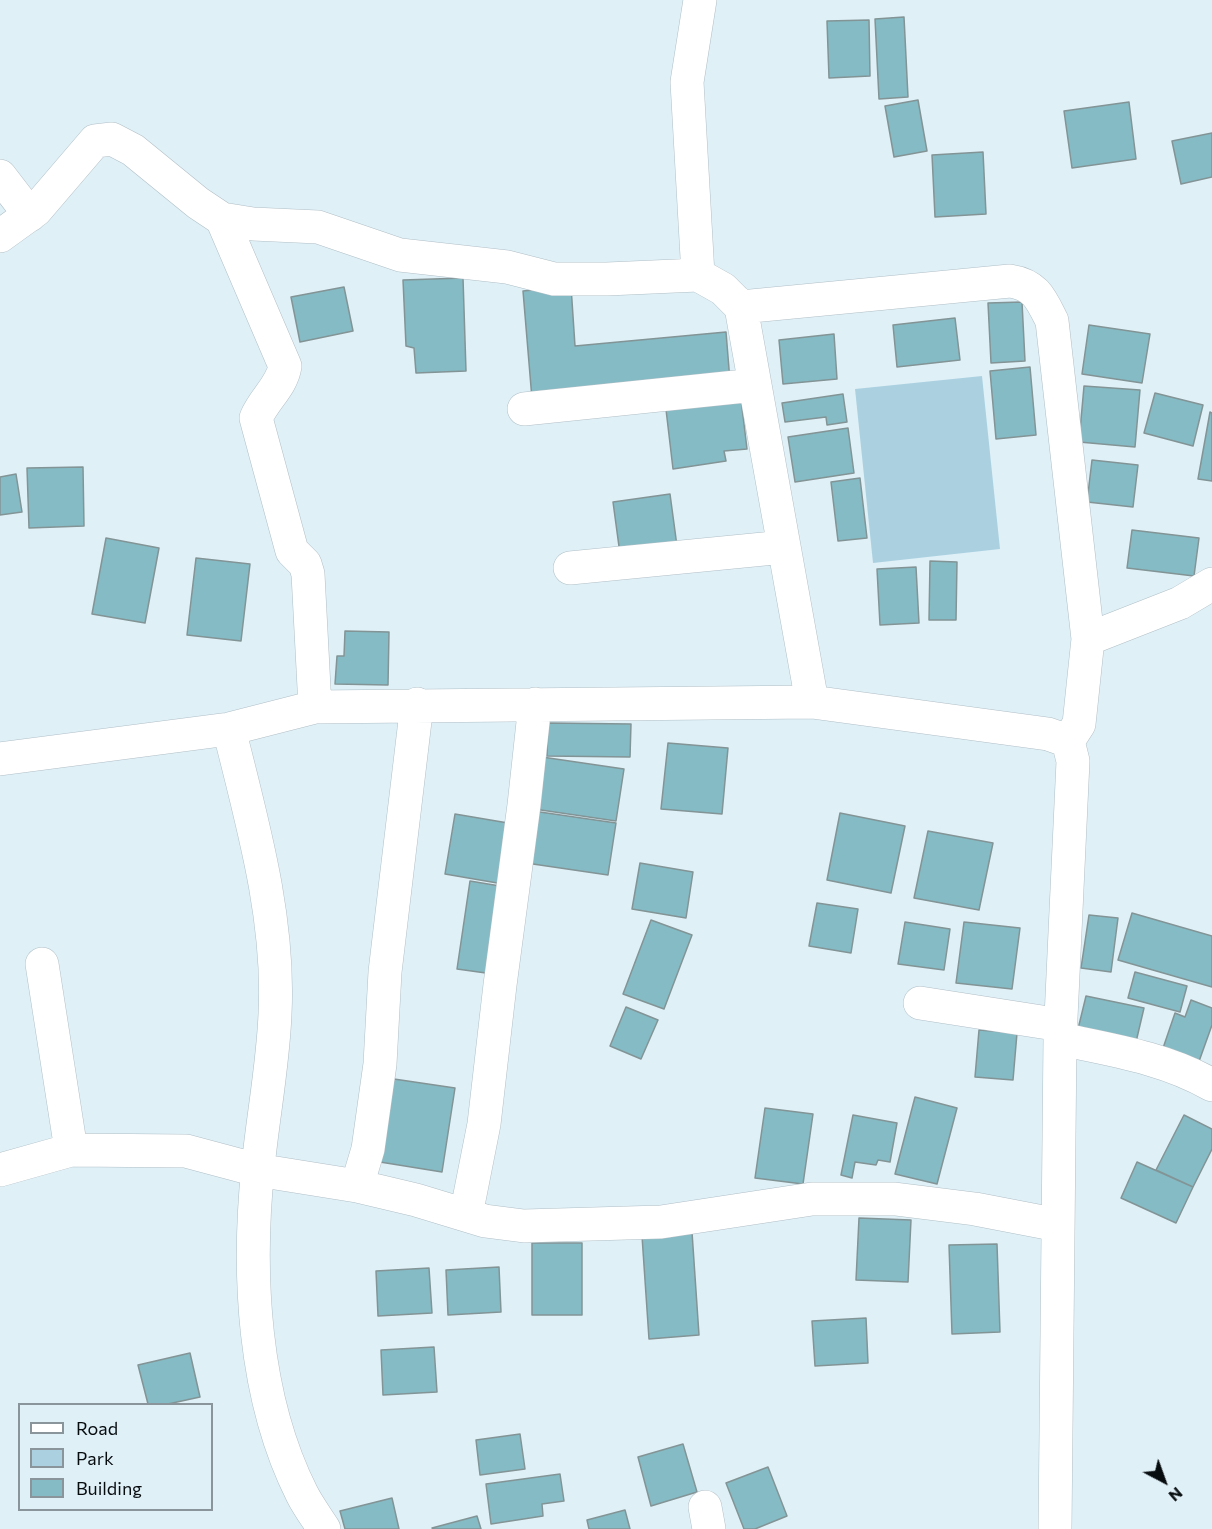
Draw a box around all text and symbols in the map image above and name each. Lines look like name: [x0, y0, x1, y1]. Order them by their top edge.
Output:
legend: [18, 1403, 213, 1511]
text: Road: [76, 1417, 118, 1439]
text: Park: [76, 1447, 114, 1469]
north arrow: [1134, 1451, 1194, 1511]
text: Building: [76, 1477, 142, 1499]
text: N: [1165, 1484, 1187, 1506]

